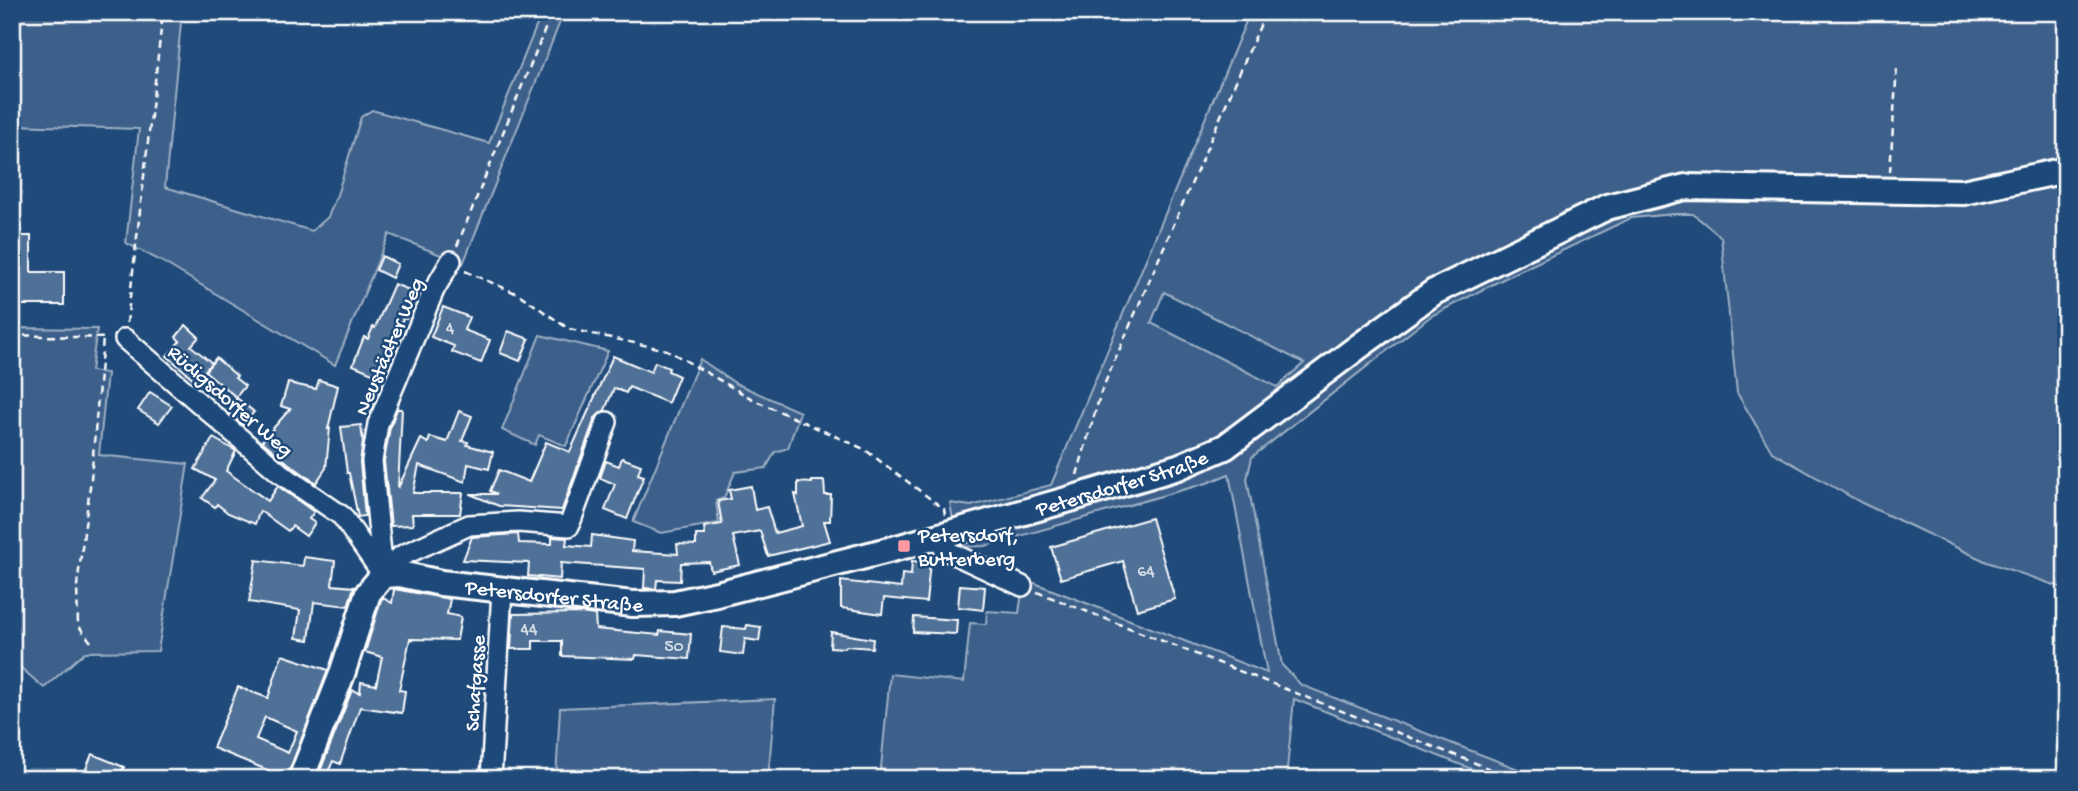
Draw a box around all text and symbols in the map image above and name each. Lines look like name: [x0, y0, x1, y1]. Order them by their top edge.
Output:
street label: Neustädter Weg: [351, 275, 431, 420]
house number: 4: [446, 319, 455, 340]
street label: Rüdigsdorfer Weg: [161, 341, 297, 464]
street label: Petersdorfer Straße: [1033, 446, 1214, 524]
place label: Petersdorf, Butterberg: [917, 525, 1019, 574]
marker: Petersdorf, Butterberg: [896, 538, 912, 554]
house number: 64: [1137, 562, 1155, 583]
street label: Petersdorfer Straße: [463, 577, 644, 620]
house number: 44: [520, 620, 538, 641]
street label: Schafgasse: [462, 633, 493, 732]
house number: 50: [664, 637, 684, 658]

